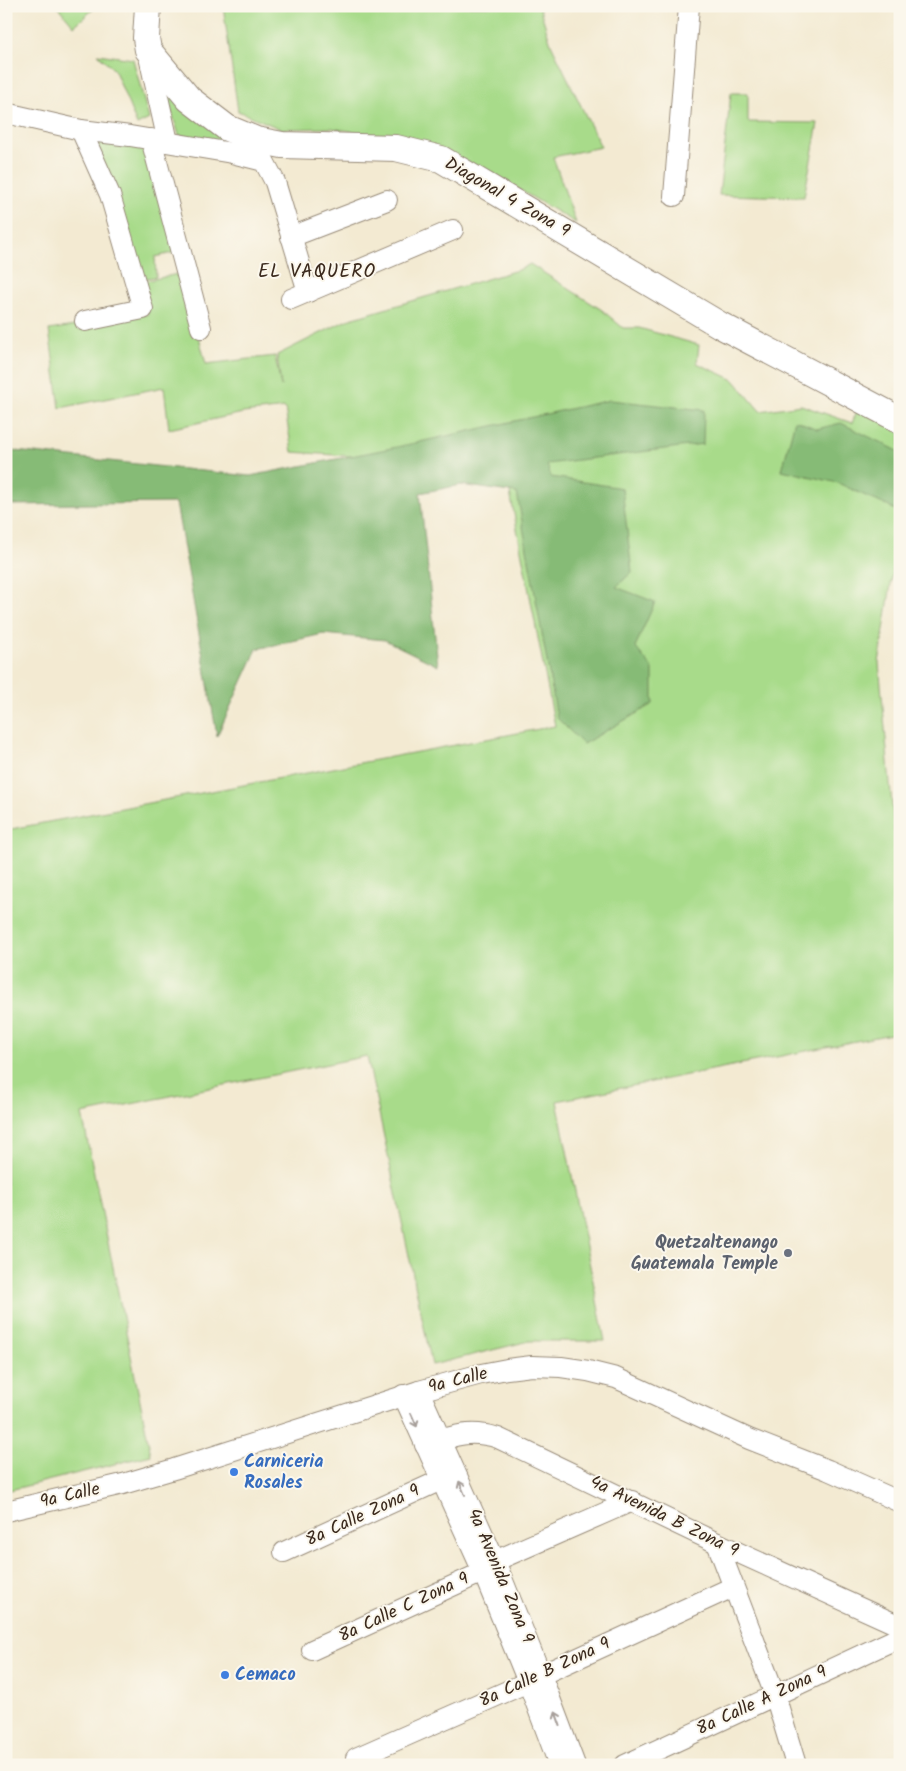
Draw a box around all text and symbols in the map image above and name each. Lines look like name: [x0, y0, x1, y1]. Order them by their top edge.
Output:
street label: Diagonal 4 Zona 9: [439, 150, 576, 246]
district label: EL VAQUERO: [258, 257, 376, 287]
place label: Quetzaltenango Guatemala Temple: [631, 1229, 778, 1279]
marker: Quetzaltenango Guatemala Temple: [782, 1247, 794, 1259]
street label: 9a Calle: [425, 1360, 491, 1402]
one-way arrow: [410, 1412, 420, 1427]
place label: Carniceria Rosales: [244, 1448, 323, 1498]
marker: Carniceria Rosales: [228, 1466, 240, 1478]
street label: 4a Avenida B Zona 9: [584, 1468, 744, 1566]
street label: 9a Calle: [37, 1475, 103, 1517]
street label: 8a Calle Zona 9: [301, 1477, 425, 1555]
one-way arrow: [457, 1481, 466, 1496]
street label: 4a Avenida Zona 9: [459, 1504, 542, 1648]
street label: 8a Calle C Zona 9: [334, 1565, 474, 1651]
street label: 8a Calle B Zona 9: [475, 1630, 616, 1716]
street label: 8a Calle A Zona 9: [692, 1658, 832, 1744]
place label: Cemaco: [235, 1661, 296, 1690]
marker: Cemaco: [219, 1669, 231, 1681]
one-way arrow: [553, 1712, 562, 1727]

